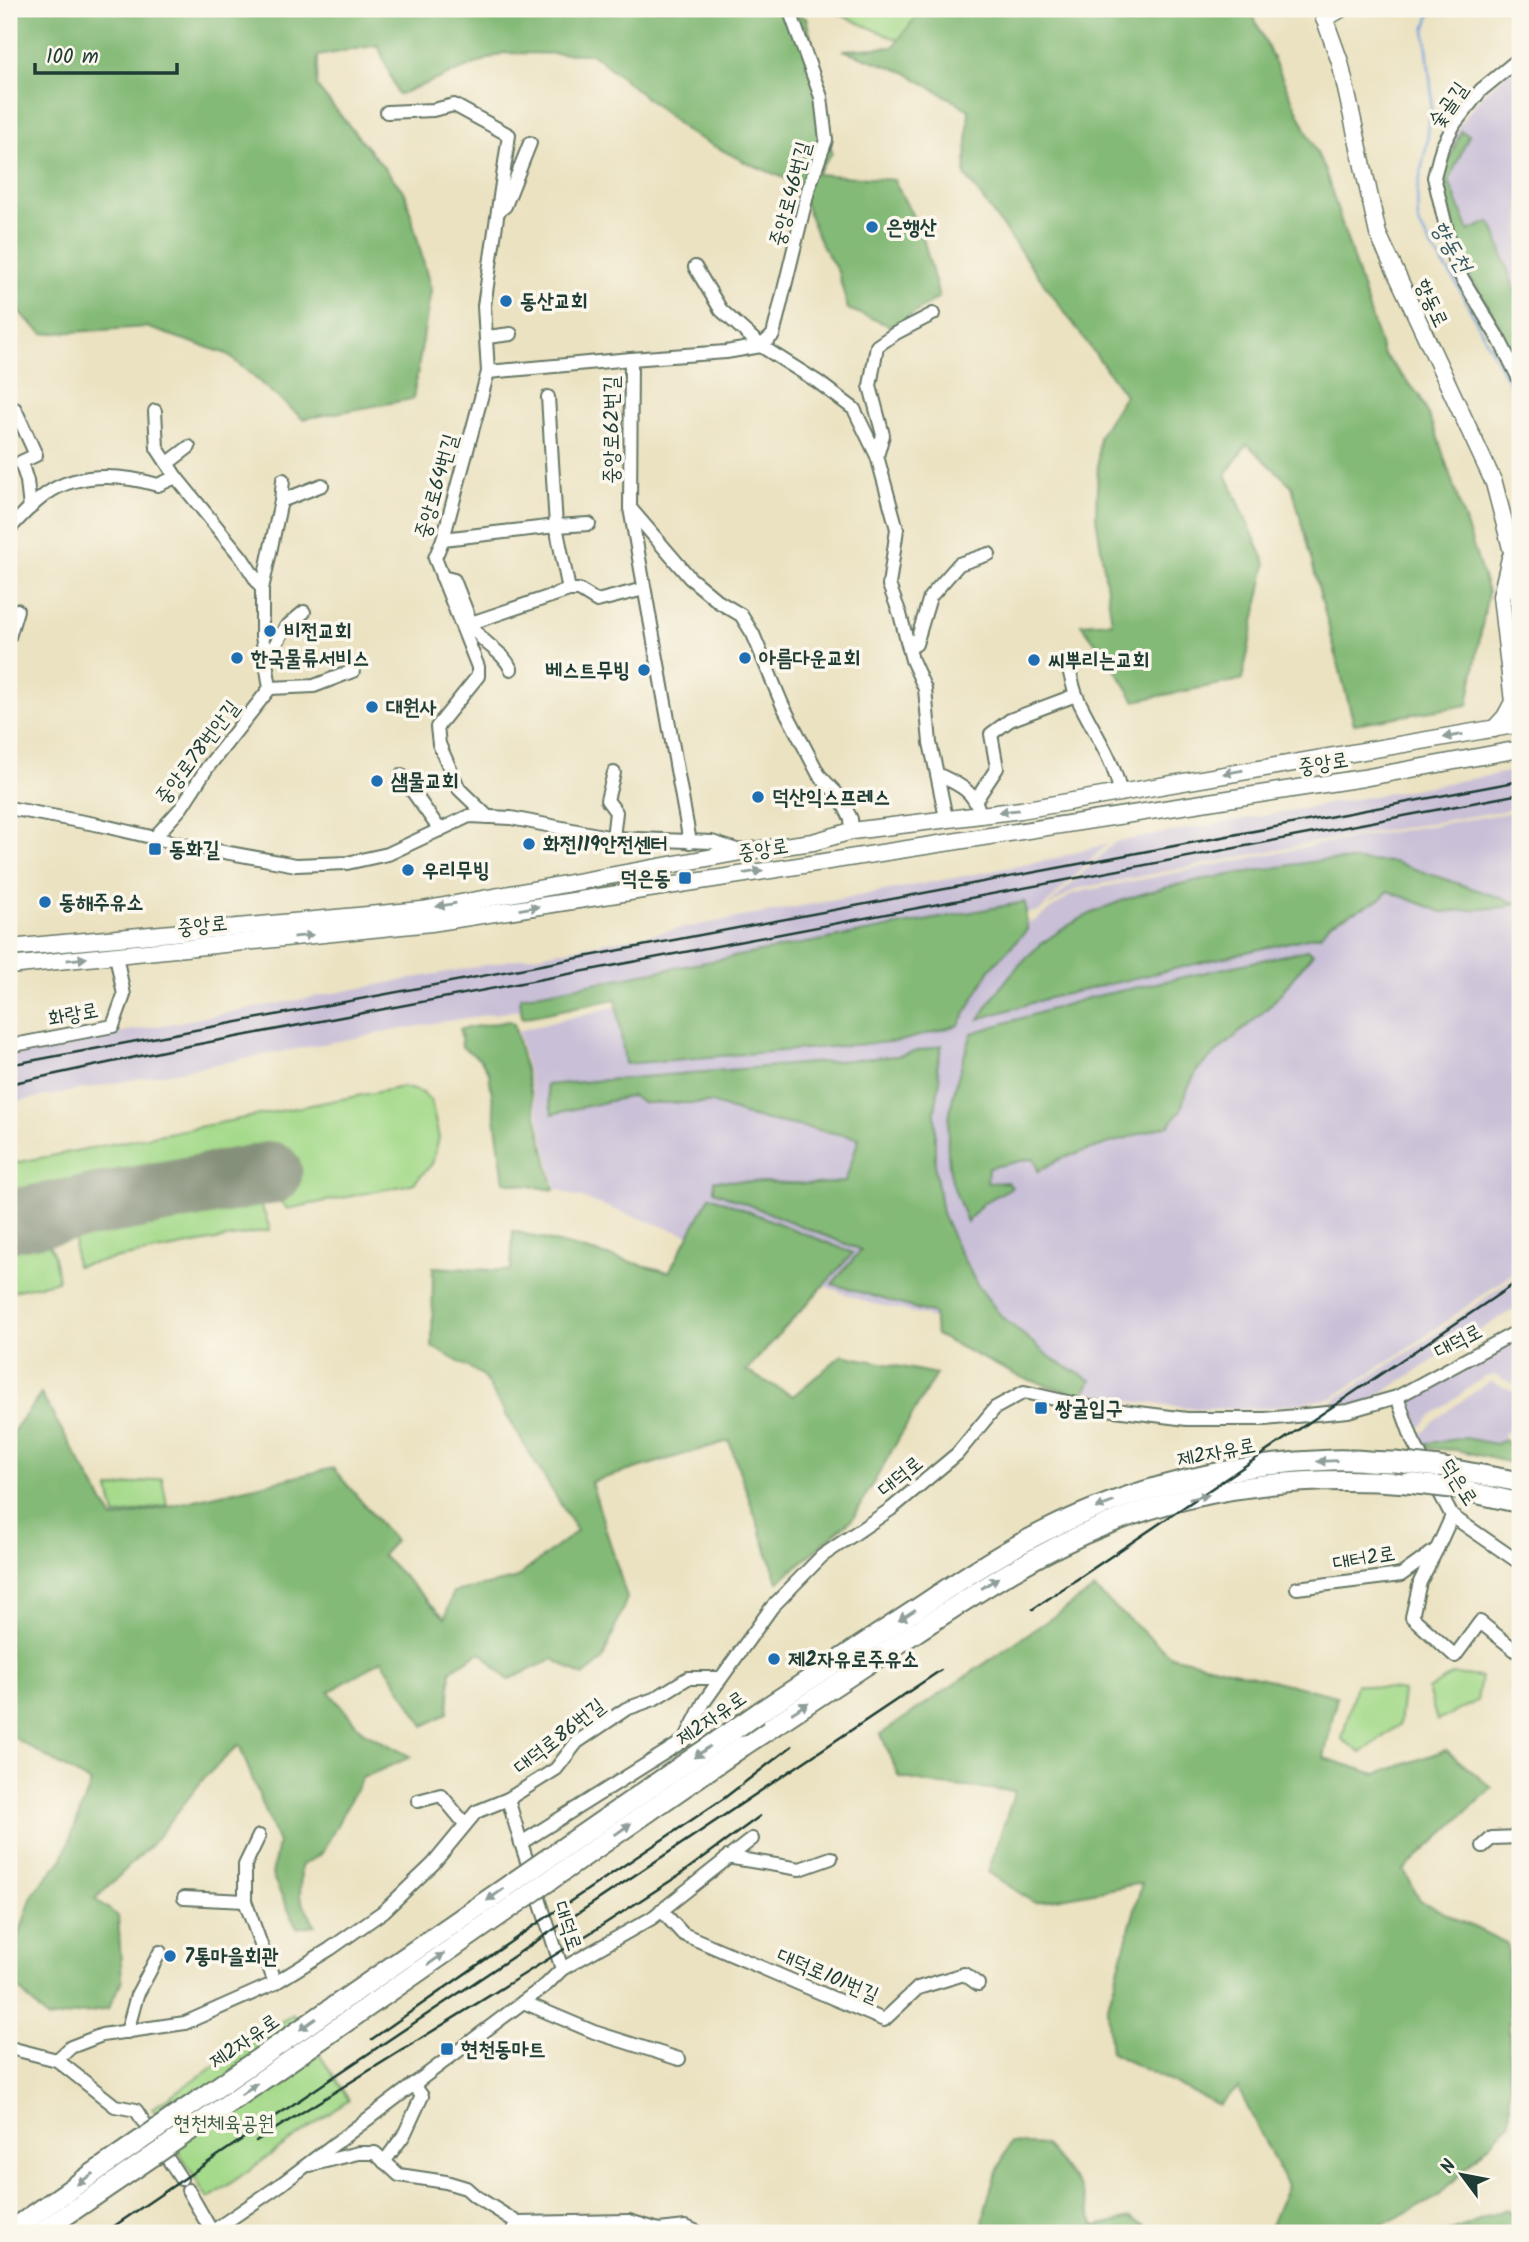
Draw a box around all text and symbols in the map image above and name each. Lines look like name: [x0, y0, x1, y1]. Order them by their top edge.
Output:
scale bar: [35, 32, 177, 76]
text: 100 m: [46, 41, 99, 74]
street label: 숯골길: [1421, 76, 1477, 136]
street label: 중앙로46번길: [762, 138, 821, 251]
place label: 은행산: [886, 212, 937, 245]
water label: 향동천: [1421, 214, 1481, 282]
marker: 은행산: [864, 219, 880, 235]
street label: 향동로: [1405, 274, 1456, 334]
place label: 동산교회: [520, 286, 588, 319]
marker: 동산교회: [498, 293, 514, 309]
street label: 중앙로62번길: [596, 376, 629, 484]
street label: 중앙로64번길: [407, 430, 468, 543]
place label: 비전교회: [284, 616, 352, 649]
marker: 비전교회: [262, 623, 278, 639]
place label: 한국물류서비스: [250, 643, 369, 676]
place label: 아름다운교회: [759, 643, 860, 676]
place label: 씨뿌리는교회: [1048, 645, 1149, 678]
marker: 한국물류서비스: [229, 650, 245, 666]
marker: 아름다운교회: [737, 650, 753, 666]
marker: 씨뿌리는교회: [1026, 652, 1042, 668]
place label: 베스트무빙: [546, 655, 630, 688]
marker: 베스트무빙: [636, 662, 652, 678]
place label: 대원사: [386, 692, 437, 725]
street label: 중앙로78번안길: [148, 693, 249, 812]
marker: 대원사: [364, 699, 380, 715]
one-way arrow: [1442, 731, 1464, 742]
street label: 중앙로: [1296, 744, 1351, 785]
place label: 샘물교회: [390, 766, 459, 799]
one-way arrow: [1222, 767, 1244, 778]
marker: 샘물교회: [369, 773, 385, 789]
place label: 덕산익스프레스: [772, 782, 890, 815]
marker: 덕산익스프레스: [750, 789, 766, 805]
one-way arrow: [998, 806, 1020, 817]
place label: 화전119안전센터: [543, 829, 668, 862]
street label: 중앙로: [736, 830, 791, 871]
place label: 동화길: [169, 834, 220, 867]
marker: 화전119안전센터: [521, 836, 537, 852]
marker: 동화길: [147, 841, 163, 857]
place label: 우리무빙: [422, 855, 490, 888]
marker: 우리무빙: [400, 862, 416, 878]
place label: 덕은동: [620, 863, 671, 896]
one-way arrow: [742, 866, 764, 877]
marker: 덕은동: [677, 870, 693, 886]
place label: 동해주유소: [59, 887, 144, 920]
marker: 동해주유소: [37, 894, 53, 910]
one-way arrow: [435, 900, 457, 911]
one-way arrow: [518, 902, 540, 913]
street label: 중앙로: [175, 907, 229, 946]
one-way arrow: [292, 930, 314, 941]
one-way arrow: [66, 953, 88, 964]
street label: 화랑로: [45, 994, 101, 1037]
street label: 대덕로: [1429, 1316, 1489, 1369]
place label: 쌍굴입구: [1055, 1393, 1123, 1426]
marker: 쌍굴입구: [1033, 1400, 1049, 1416]
street label: 제2자유로: [1174, 1430, 1259, 1477]
street label: 대덕로: [871, 1448, 931, 1506]
street label: 덕은로: [1430, 1453, 1485, 1513]
one-way arrow: [1316, 1455, 1338, 1466]
one-way arrow: [1189, 1491, 1211, 1502]
one-way arrow: [1095, 1500, 1116, 1511]
street label: 대터2로: [1330, 1538, 1398, 1581]
one-way arrow: [981, 1577, 1000, 1590]
one-way arrow: [898, 1608, 916, 1622]
place label: 제2자유로주유소: [788, 1644, 919, 1677]
marker: 제2자유로주유소: [766, 1651, 782, 1667]
street label: 제2자유로: [670, 1683, 754, 1756]
street label: 대덕로86번길: [507, 1691, 613, 1784]
one-way arrow: [791, 1701, 809, 1715]
one-way arrow: [692, 1745, 712, 1758]
one-way arrow: [614, 1822, 632, 1836]
one-way arrow: [486, 1888, 504, 1902]
street label: 대덕로: [543, 1897, 590, 1956]
street label: 대덕로101번길: [771, 1940, 884, 2013]
place label: 7통마을회관: [184, 1941, 279, 1974]
marker: 7통마을회관: [162, 1948, 178, 1964]
one-way arrow: [427, 1952, 445, 1966]
street label: 제2자유로: [203, 2006, 287, 2079]
one-way arrow: [299, 2017, 317, 2031]
place label: 현천동마트: [461, 2034, 546, 2067]
marker: 현천동마트: [439, 2041, 455, 2057]
one-way arrow: [240, 2082, 258, 2096]
park label: 현천체육공원: [173, 2108, 275, 2141]
north arrow: [1428, 2140, 1498, 2210]
text: N: [1433, 2154, 1465, 2180]
one-way arrow: [76, 2172, 94, 2186]

